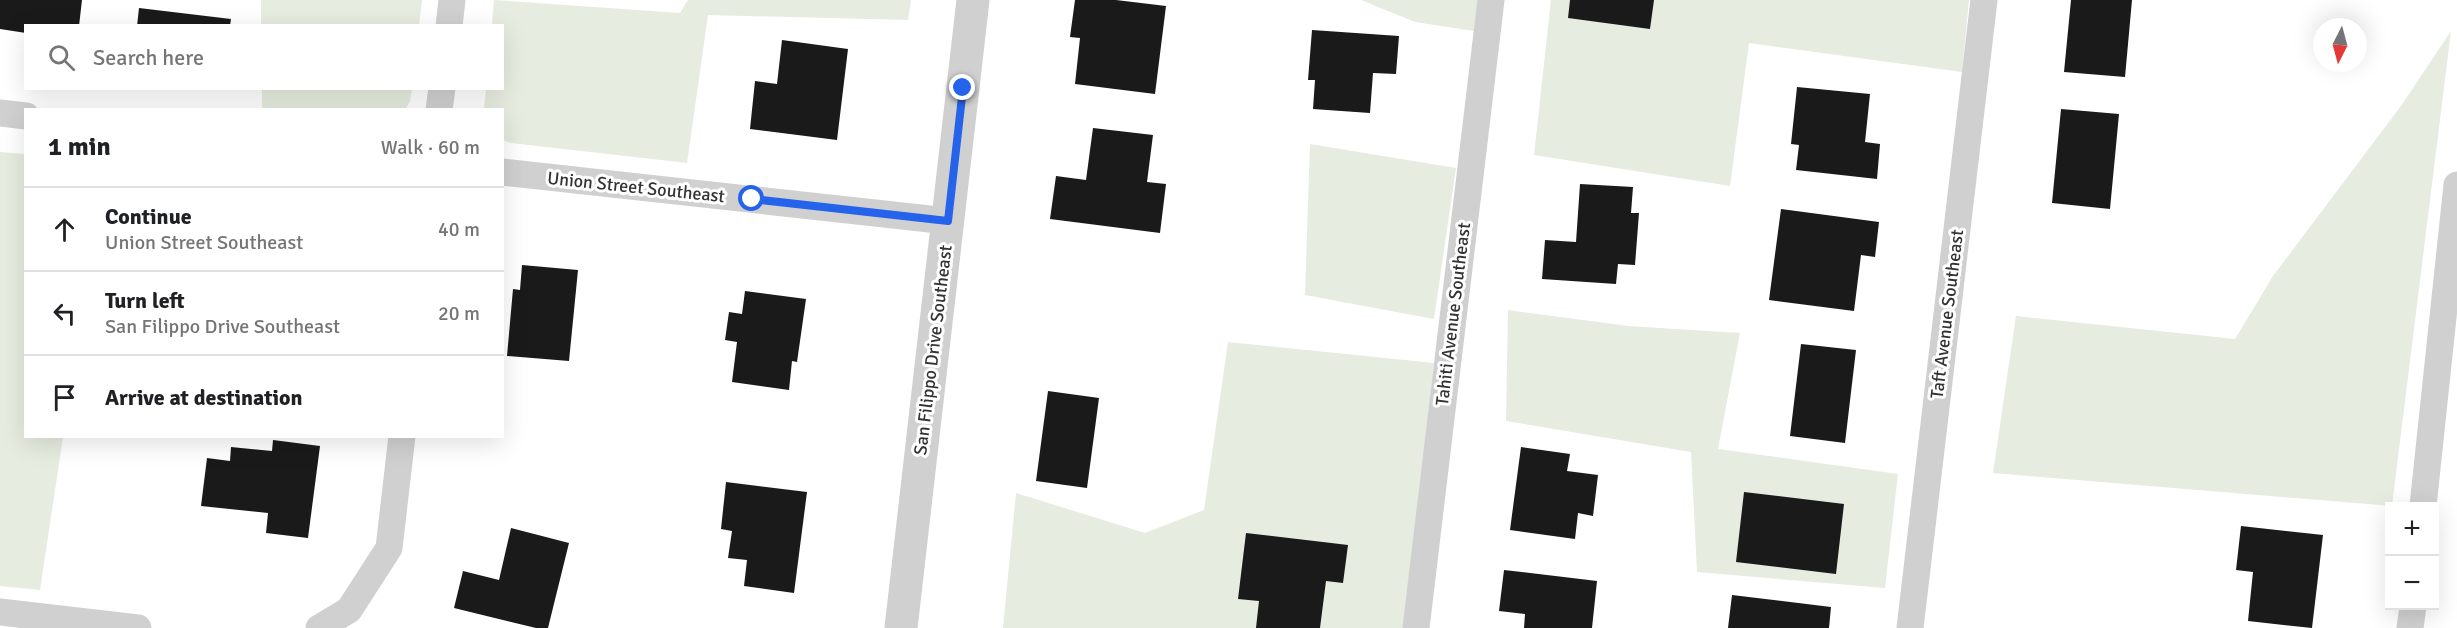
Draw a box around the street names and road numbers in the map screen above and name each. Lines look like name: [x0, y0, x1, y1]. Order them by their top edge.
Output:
street label: Union Street Southeast: [546, 167, 726, 207]
street label: Tahiti Avenue Southeast: [1431, 221, 1475, 407]
street label: Taft Avenue Southeast: [1926, 228, 1968, 400]
street label: San Filippo Drive Southeast: [909, 244, 957, 456]

